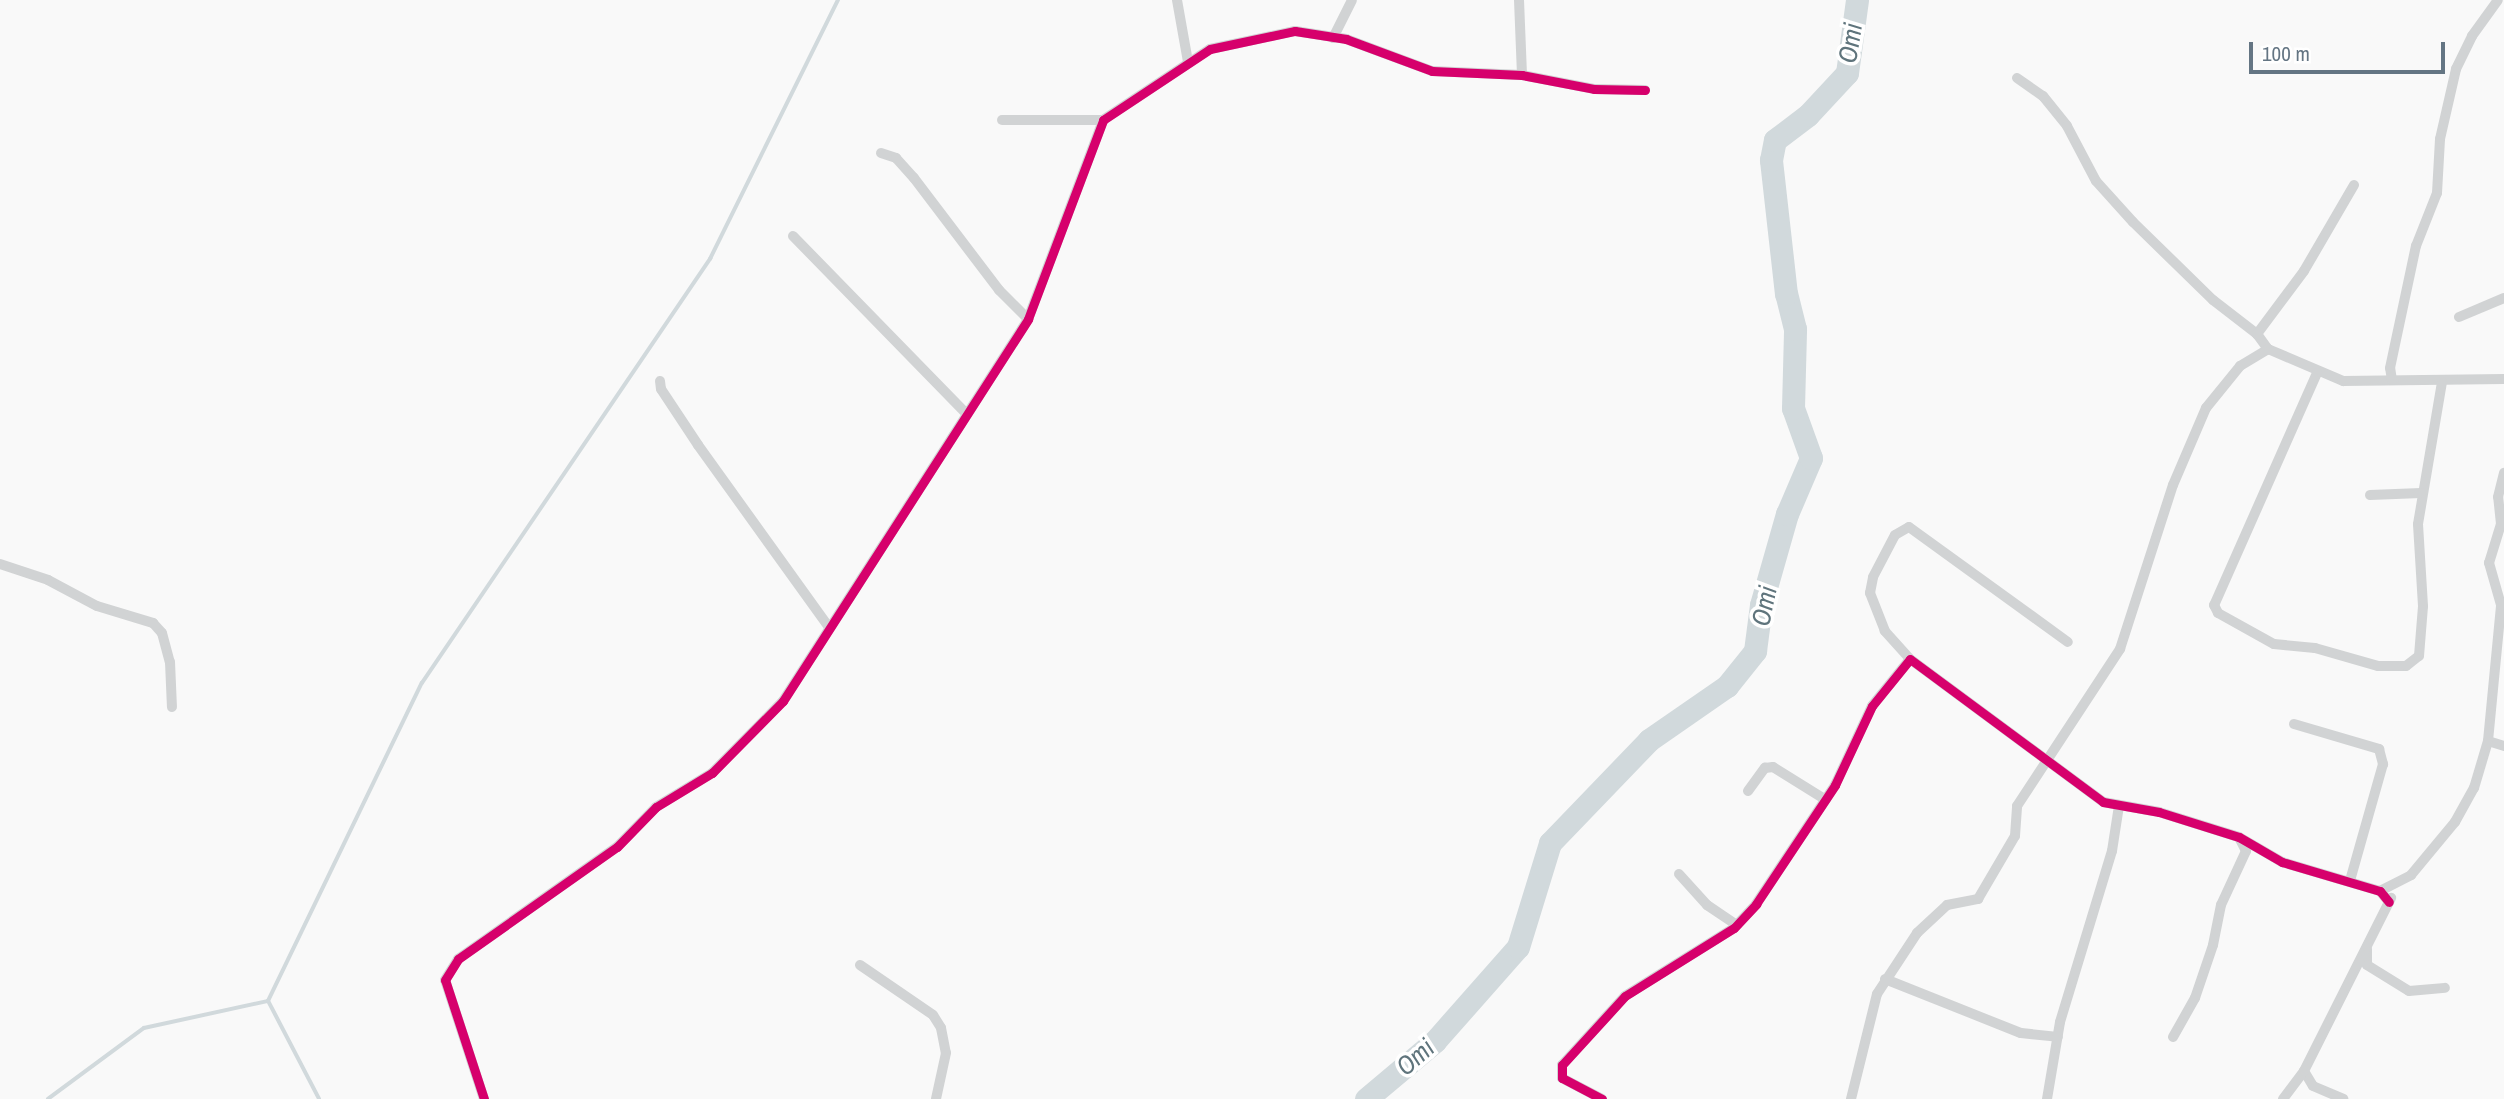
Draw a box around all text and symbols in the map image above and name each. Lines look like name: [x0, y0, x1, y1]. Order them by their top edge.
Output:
water label: Omi: [1831, 21, 1869, 65]
scale bar: [2252, 28, 2448, 72]
text: 100 m: [2262, 39, 2310, 68]
water label: Omi: [1745, 583, 1783, 629]
water label: Omi: [1390, 1032, 1440, 1082]

